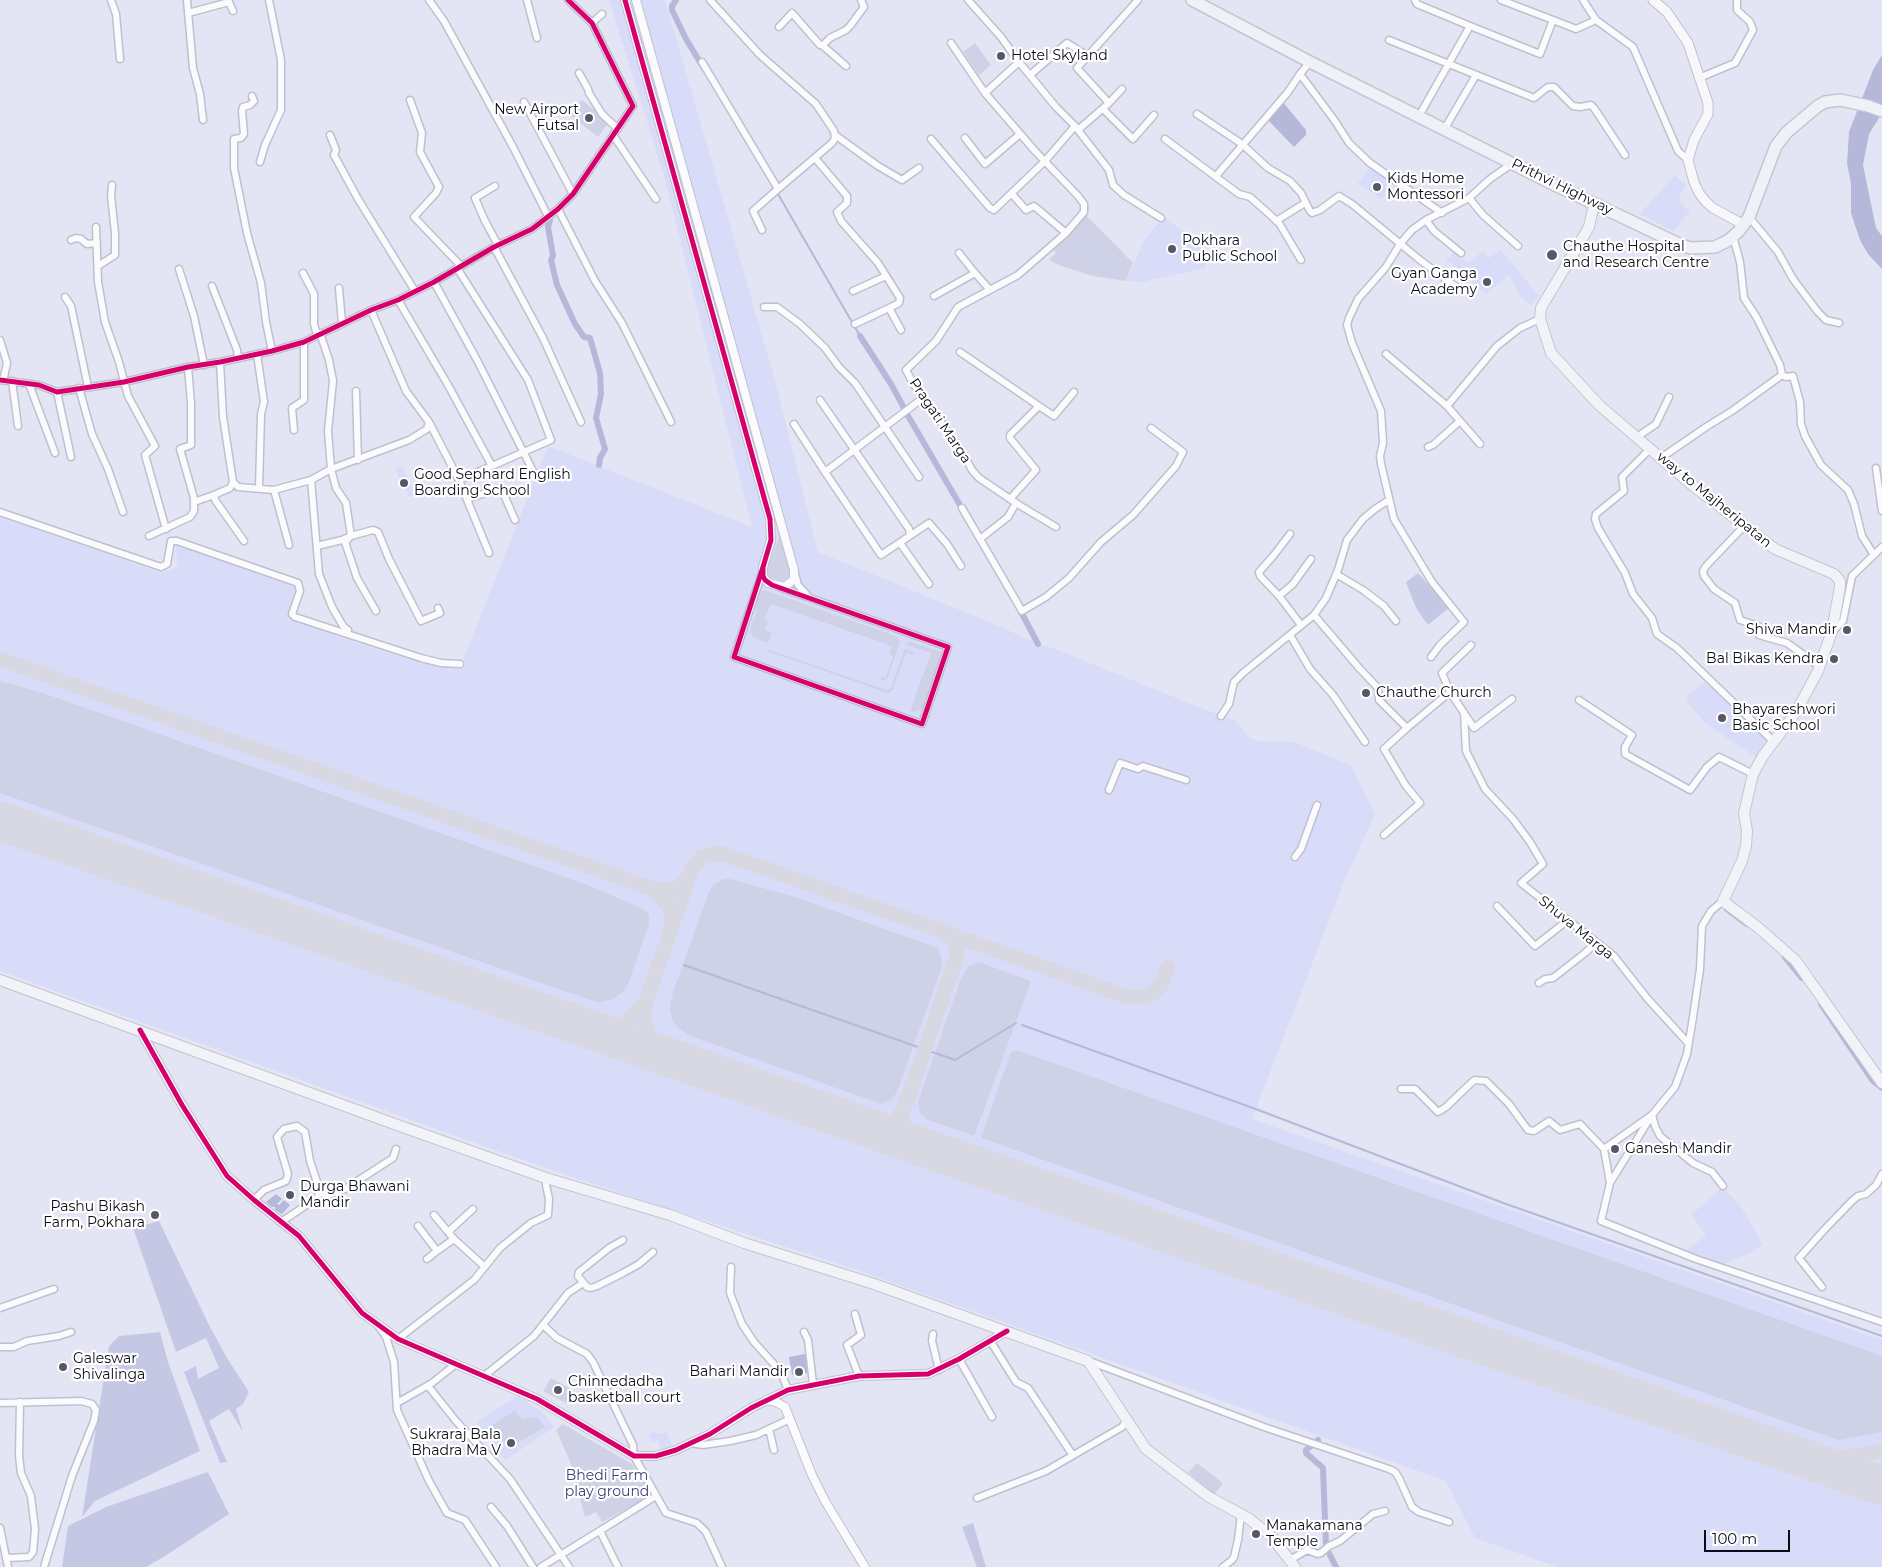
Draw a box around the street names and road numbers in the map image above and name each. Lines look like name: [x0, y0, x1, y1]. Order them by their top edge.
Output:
street label: Prithvi Highway: [1509, 155, 1615, 219]
street label: Pragati Marga: [905, 375, 975, 467]
street label: way to Majheripatan: [1653, 449, 1775, 551]
street label: Shuva Marga: [1535, 893, 1617, 963]

